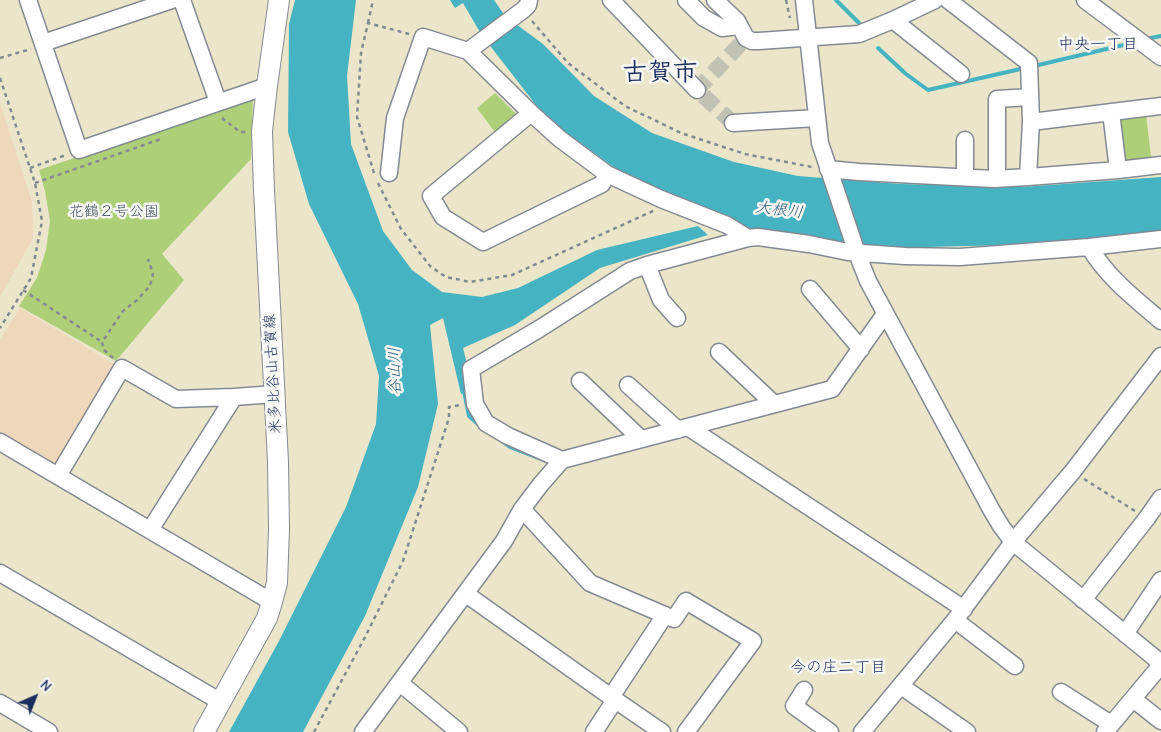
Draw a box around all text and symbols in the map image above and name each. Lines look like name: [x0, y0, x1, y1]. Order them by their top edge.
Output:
district label: 中央一丁目: [1058, 34, 1138, 54]
district label: 古賀市: [623, 58, 697, 88]
water label: 大根川: [754, 198, 804, 222]
park label: 花鶴２号公園: [69, 203, 159, 221]
street label: 米多比谷山古賀線: [261, 314, 285, 434]
water label: 谷山川: [385, 347, 405, 395]
district label: 今の庄二丁目: [790, 657, 886, 677]
north arrow: [10, 672, 60, 722]
text: N: [37, 677, 55, 695]

